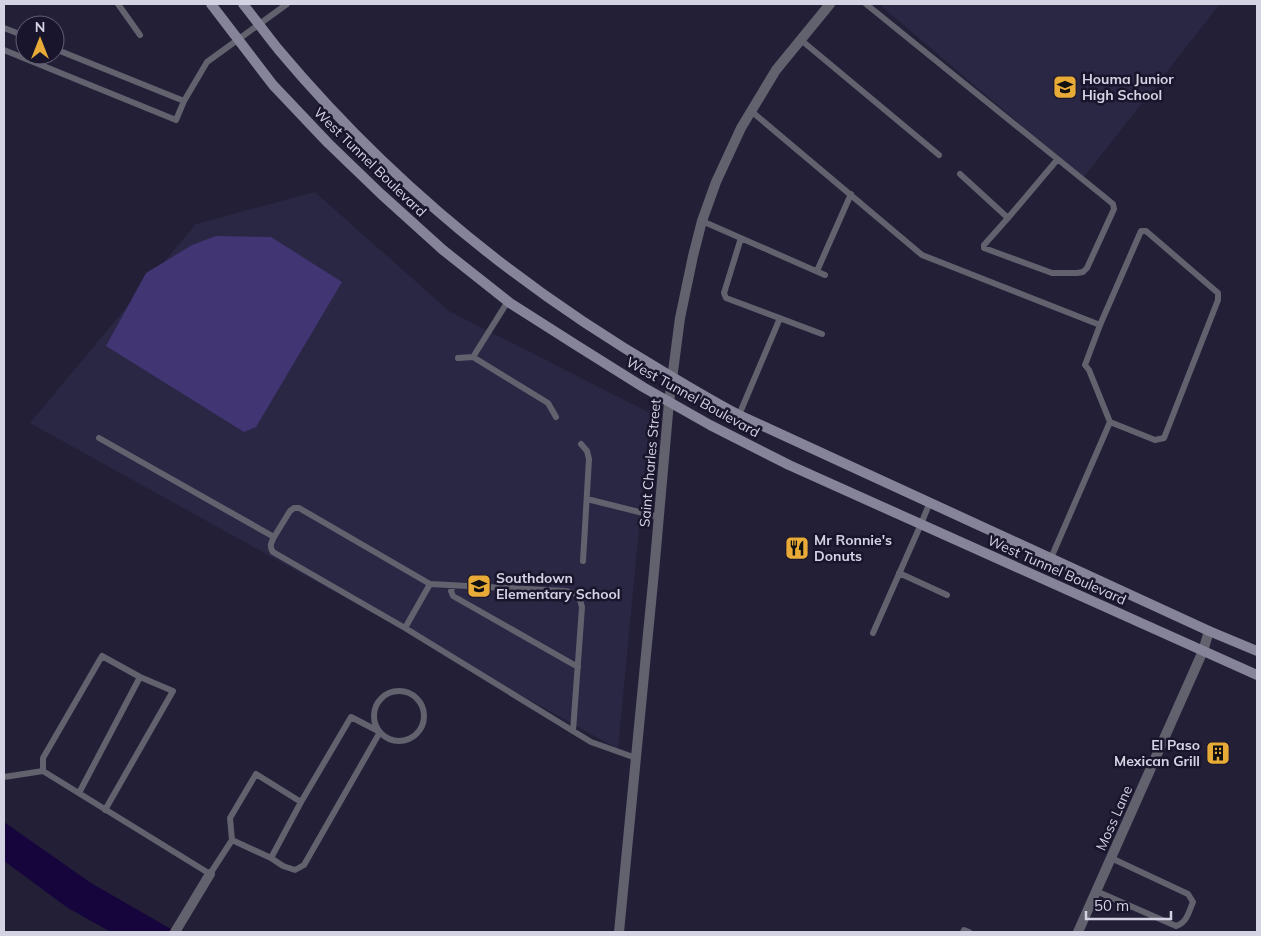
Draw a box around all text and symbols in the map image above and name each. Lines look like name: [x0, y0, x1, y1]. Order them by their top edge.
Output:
north arrow: [15, 15, 65, 65]
text: N: [35, 18, 45, 36]
place label: Houma Junior High School: [1082, 70, 1174, 104]
school or university icon: Houma Junior High School: [1052, 74, 1078, 100]
street label: West Tunnel Boulevard: [310, 103, 430, 221]
street label: West Tunnel Boulevard: [623, 353, 763, 441]
street label: Saint Charles Street: [635, 398, 665, 528]
place label: Mr Ronnie's Donuts: [814, 531, 892, 565]
street label: West Tunnel Boulevard: [985, 531, 1129, 609]
restaurant icon: Mr Ronnie's Donuts: [784, 535, 810, 561]
place label: Southdown Elementary School: [496, 569, 620, 603]
school or university icon: Southdown Elementary School: [466, 573, 492, 599]
place label: El Paso Mexican Grill: [1114, 736, 1200, 770]
building icon: El Paso Mexican Grill: [1205, 740, 1231, 766]
street label: Moss Lane: [1092, 783, 1136, 853]
scale bar: [1086, 888, 1171, 920]
text: 50 m: [1094, 896, 1129, 915]

